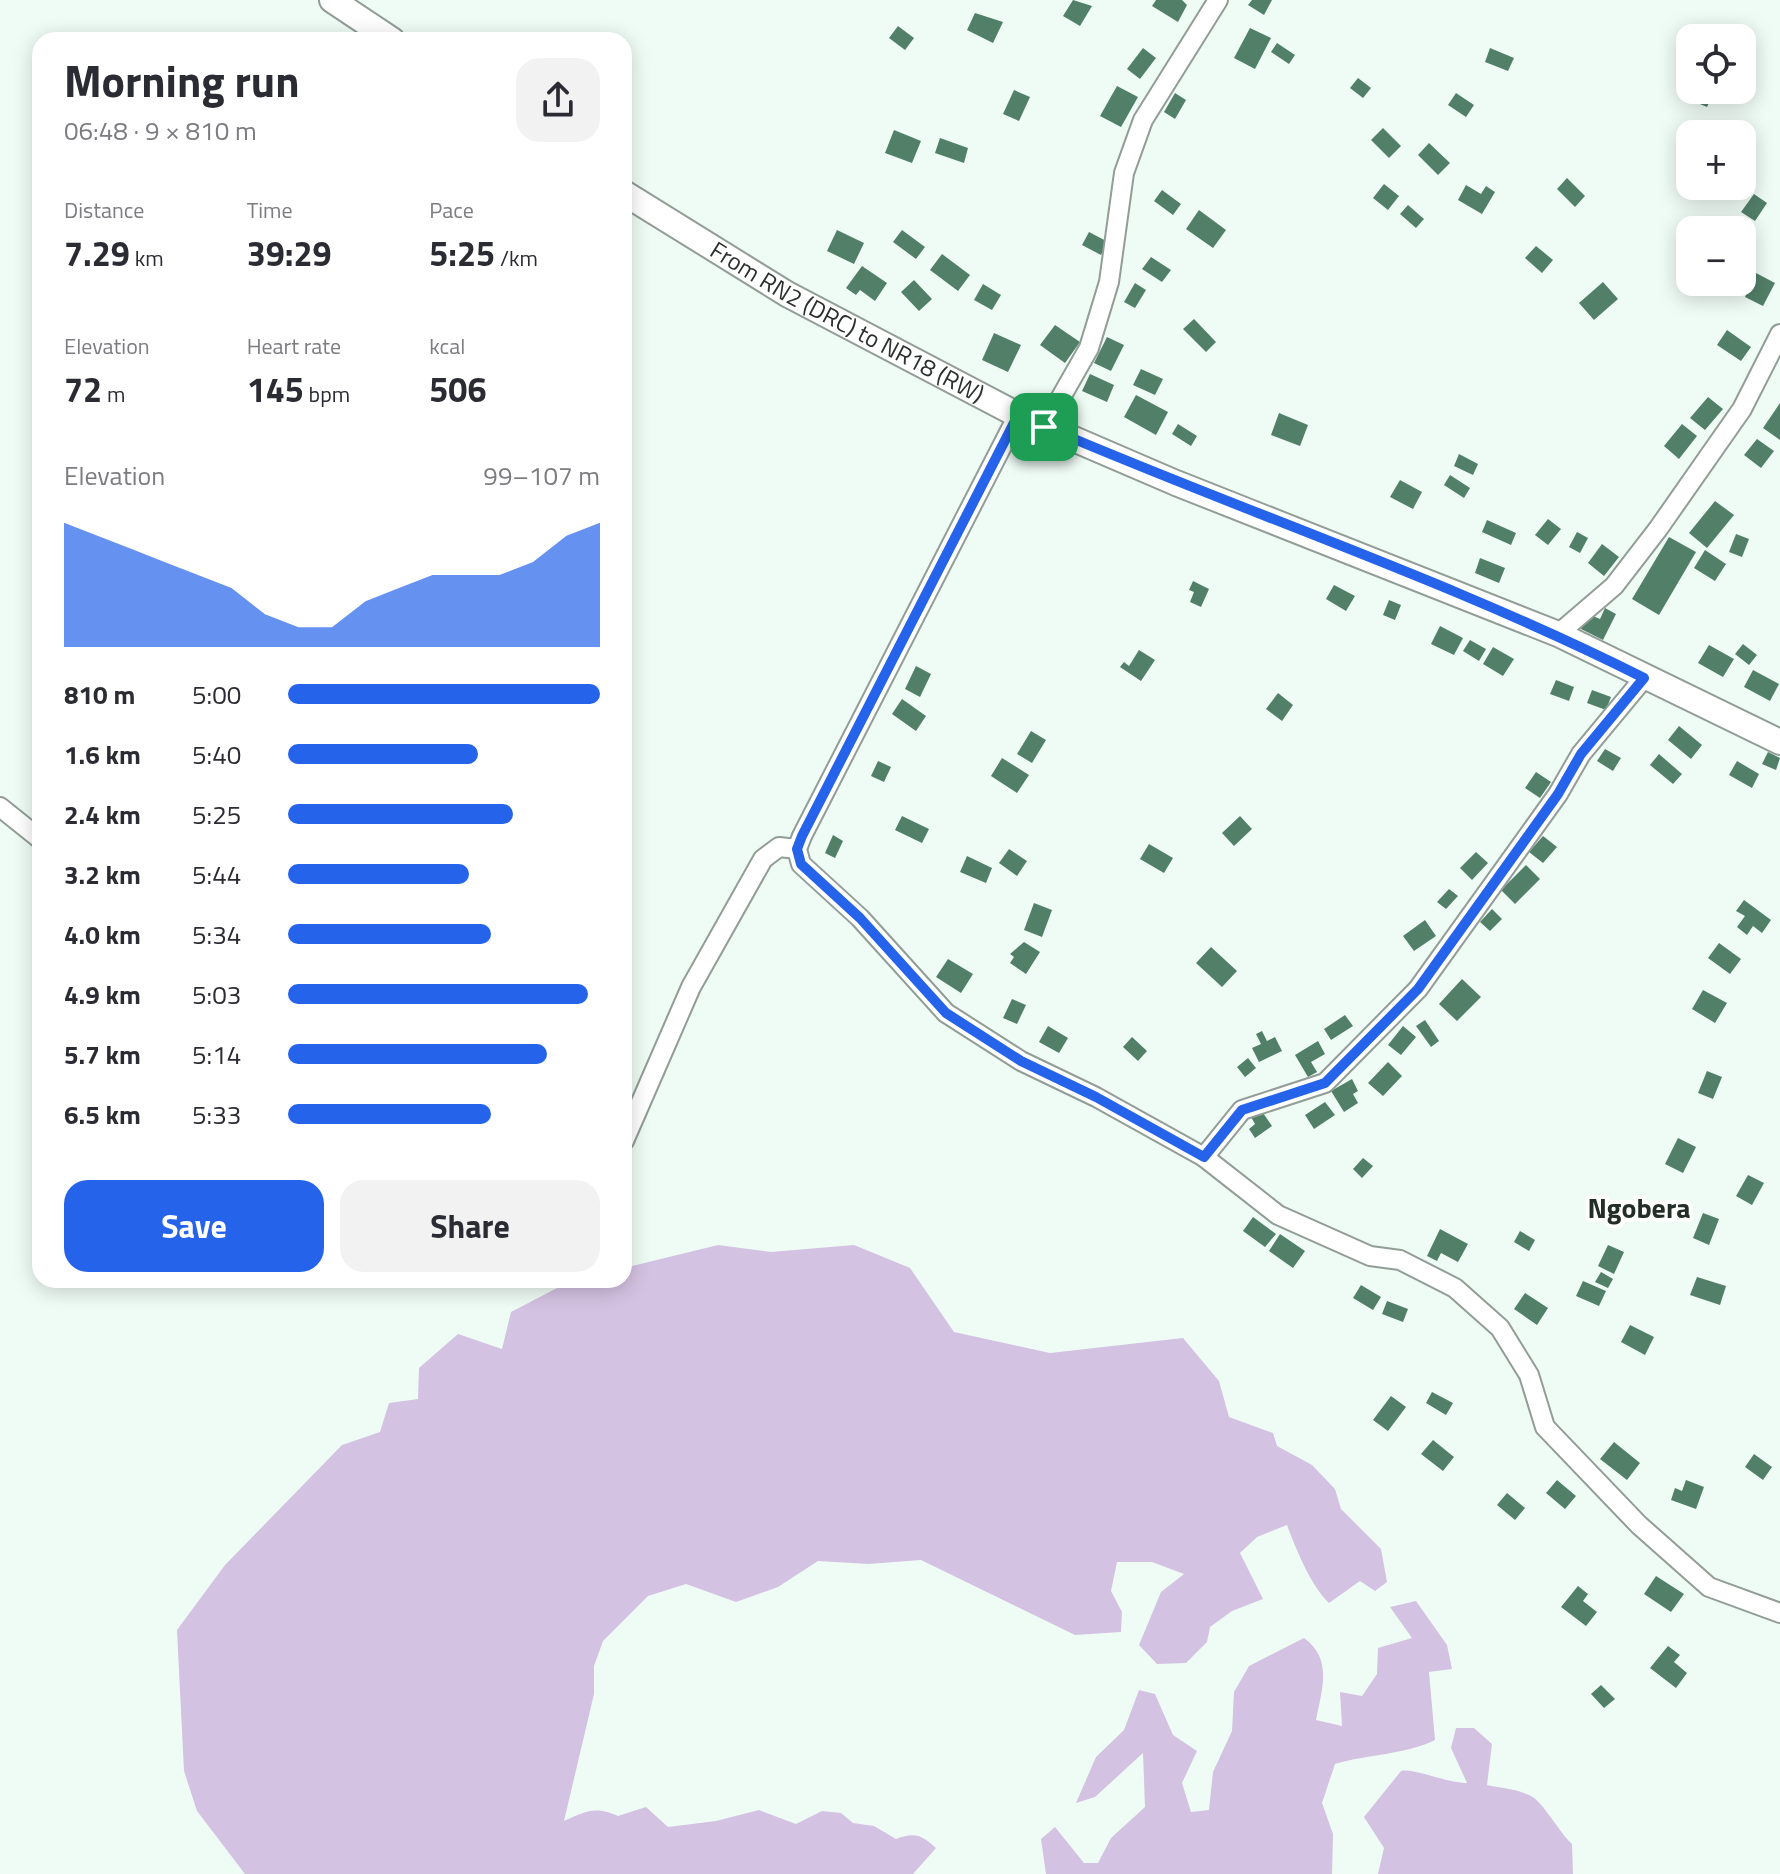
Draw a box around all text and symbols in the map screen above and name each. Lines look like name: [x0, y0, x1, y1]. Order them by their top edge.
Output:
map controls: [1676, 24, 1756, 296]
button: locate: [1676, 24, 1756, 104]
text: Morning run: [64, 47, 300, 114]
button: share: [516, 58, 600, 142]
text: 06:48 · 9 × 810 m: [64, 111, 257, 150]
button: +: [1676, 120, 1756, 200]
text: Distance: [64, 193, 144, 227]
text: Time: [247, 193, 293, 227]
text: Pace: [429, 193, 474, 227]
button: −: [1676, 216, 1756, 296]
text: 7.29: [64, 227, 130, 279]
text: 39:29: [247, 227, 332, 279]
text: 5:25: [429, 227, 495, 279]
street label: From RN2 (DRC) to NR18 (RW): [704, 232, 991, 411]
text: km: [130, 241, 164, 275]
text: /km: [495, 241, 538, 275]
text: Elevation: [64, 329, 150, 363]
text: Heart rate: [247, 329, 341, 363]
text: kcal: [429, 329, 465, 363]
text: 72: [64, 363, 102, 415]
text: 145: [247, 363, 304, 415]
text: 506: [429, 363, 486, 415]
text: m: [102, 377, 125, 411]
text: bpm: [304, 377, 350, 411]
pin: [1010, 393, 1078, 461]
icon: arrive: [1022, 405, 1066, 449]
text: Elevation: [64, 456, 165, 495]
text: 99–107 m: [483, 456, 600, 495]
text: 810 m: [64, 675, 135, 714]
text: 5:00: [192, 675, 241, 714]
text: 1.6 km: [64, 735, 141, 774]
text: 5:40: [192, 735, 241, 774]
text: 2.4 km: [64, 795, 141, 834]
text: 5:25: [192, 795, 241, 834]
text: 3.2 km: [64, 855, 141, 894]
text: 5:44: [192, 855, 241, 894]
text: 4.0 km: [64, 915, 141, 954]
text: 5:34: [192, 915, 241, 954]
text: 4.9 km: [64, 975, 141, 1014]
text: 5:03: [192, 975, 241, 1014]
text: 5.7 km: [64, 1035, 141, 1074]
text: 5:14: [192, 1035, 241, 1074]
text: 6.5 km: [64, 1095, 141, 1134]
text: 5:33: [192, 1095, 241, 1134]
button: Save: [64, 1180, 324, 1272]
button: Share: [340, 1180, 600, 1272]
district label: Ngobera: [1587, 1186, 1691, 1229]

